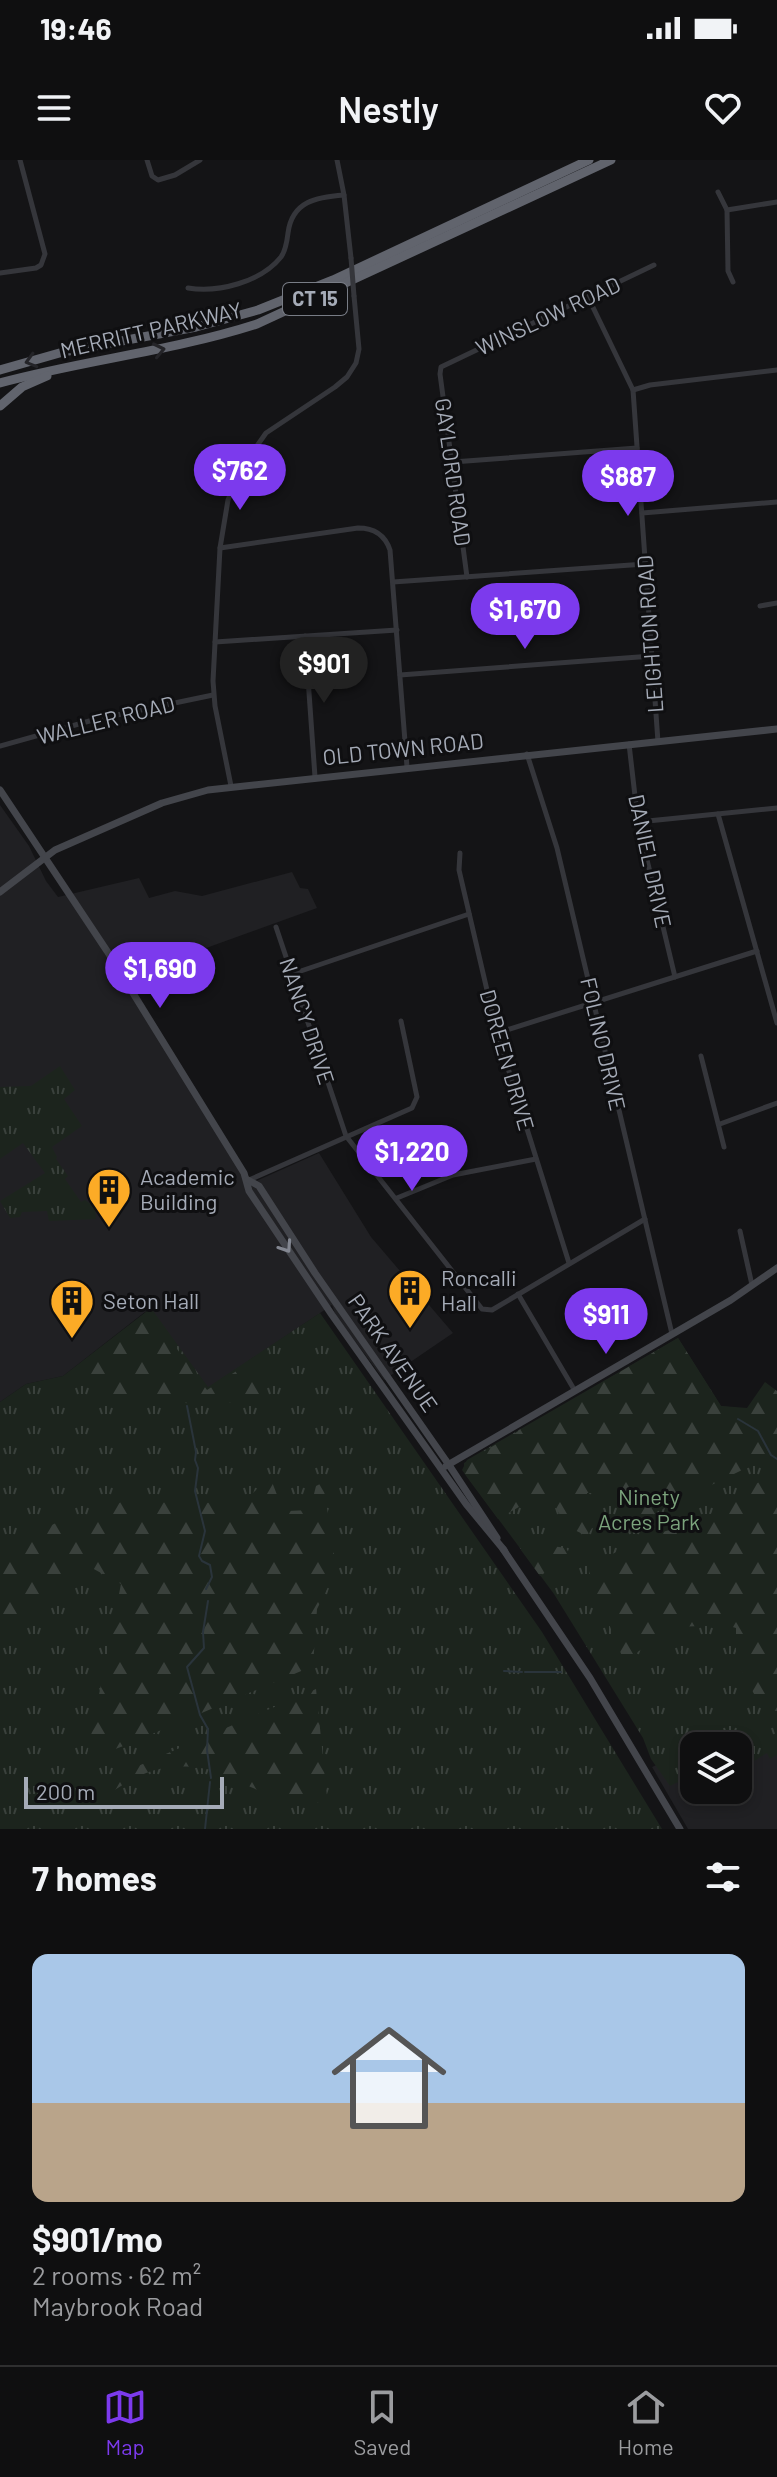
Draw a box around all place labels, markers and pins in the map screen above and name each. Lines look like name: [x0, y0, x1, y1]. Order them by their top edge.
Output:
pin: $762: [193, 444, 287, 512]
pin: $887: [581, 450, 675, 518]
pin: $1,670: [460, 583, 590, 651]
pin: $901: [277, 637, 371, 705]
pin: $1,690: [95, 942, 225, 1010]
pin: $1,220: [347, 1125, 477, 1193]
place label: Academic Building: [140, 1163, 235, 1214]
building icon: Academic Building: [85, 1166, 133, 1229]
place label: Roncalli Hall: [441, 1264, 517, 1315]
building icon: Roncalli Hall: [386, 1267, 434, 1330]
building icon: Seton Hall: [48, 1277, 96, 1340]
place label: Seton Hall: [103, 1287, 199, 1313]
pin: $911: [559, 1288, 653, 1356]

